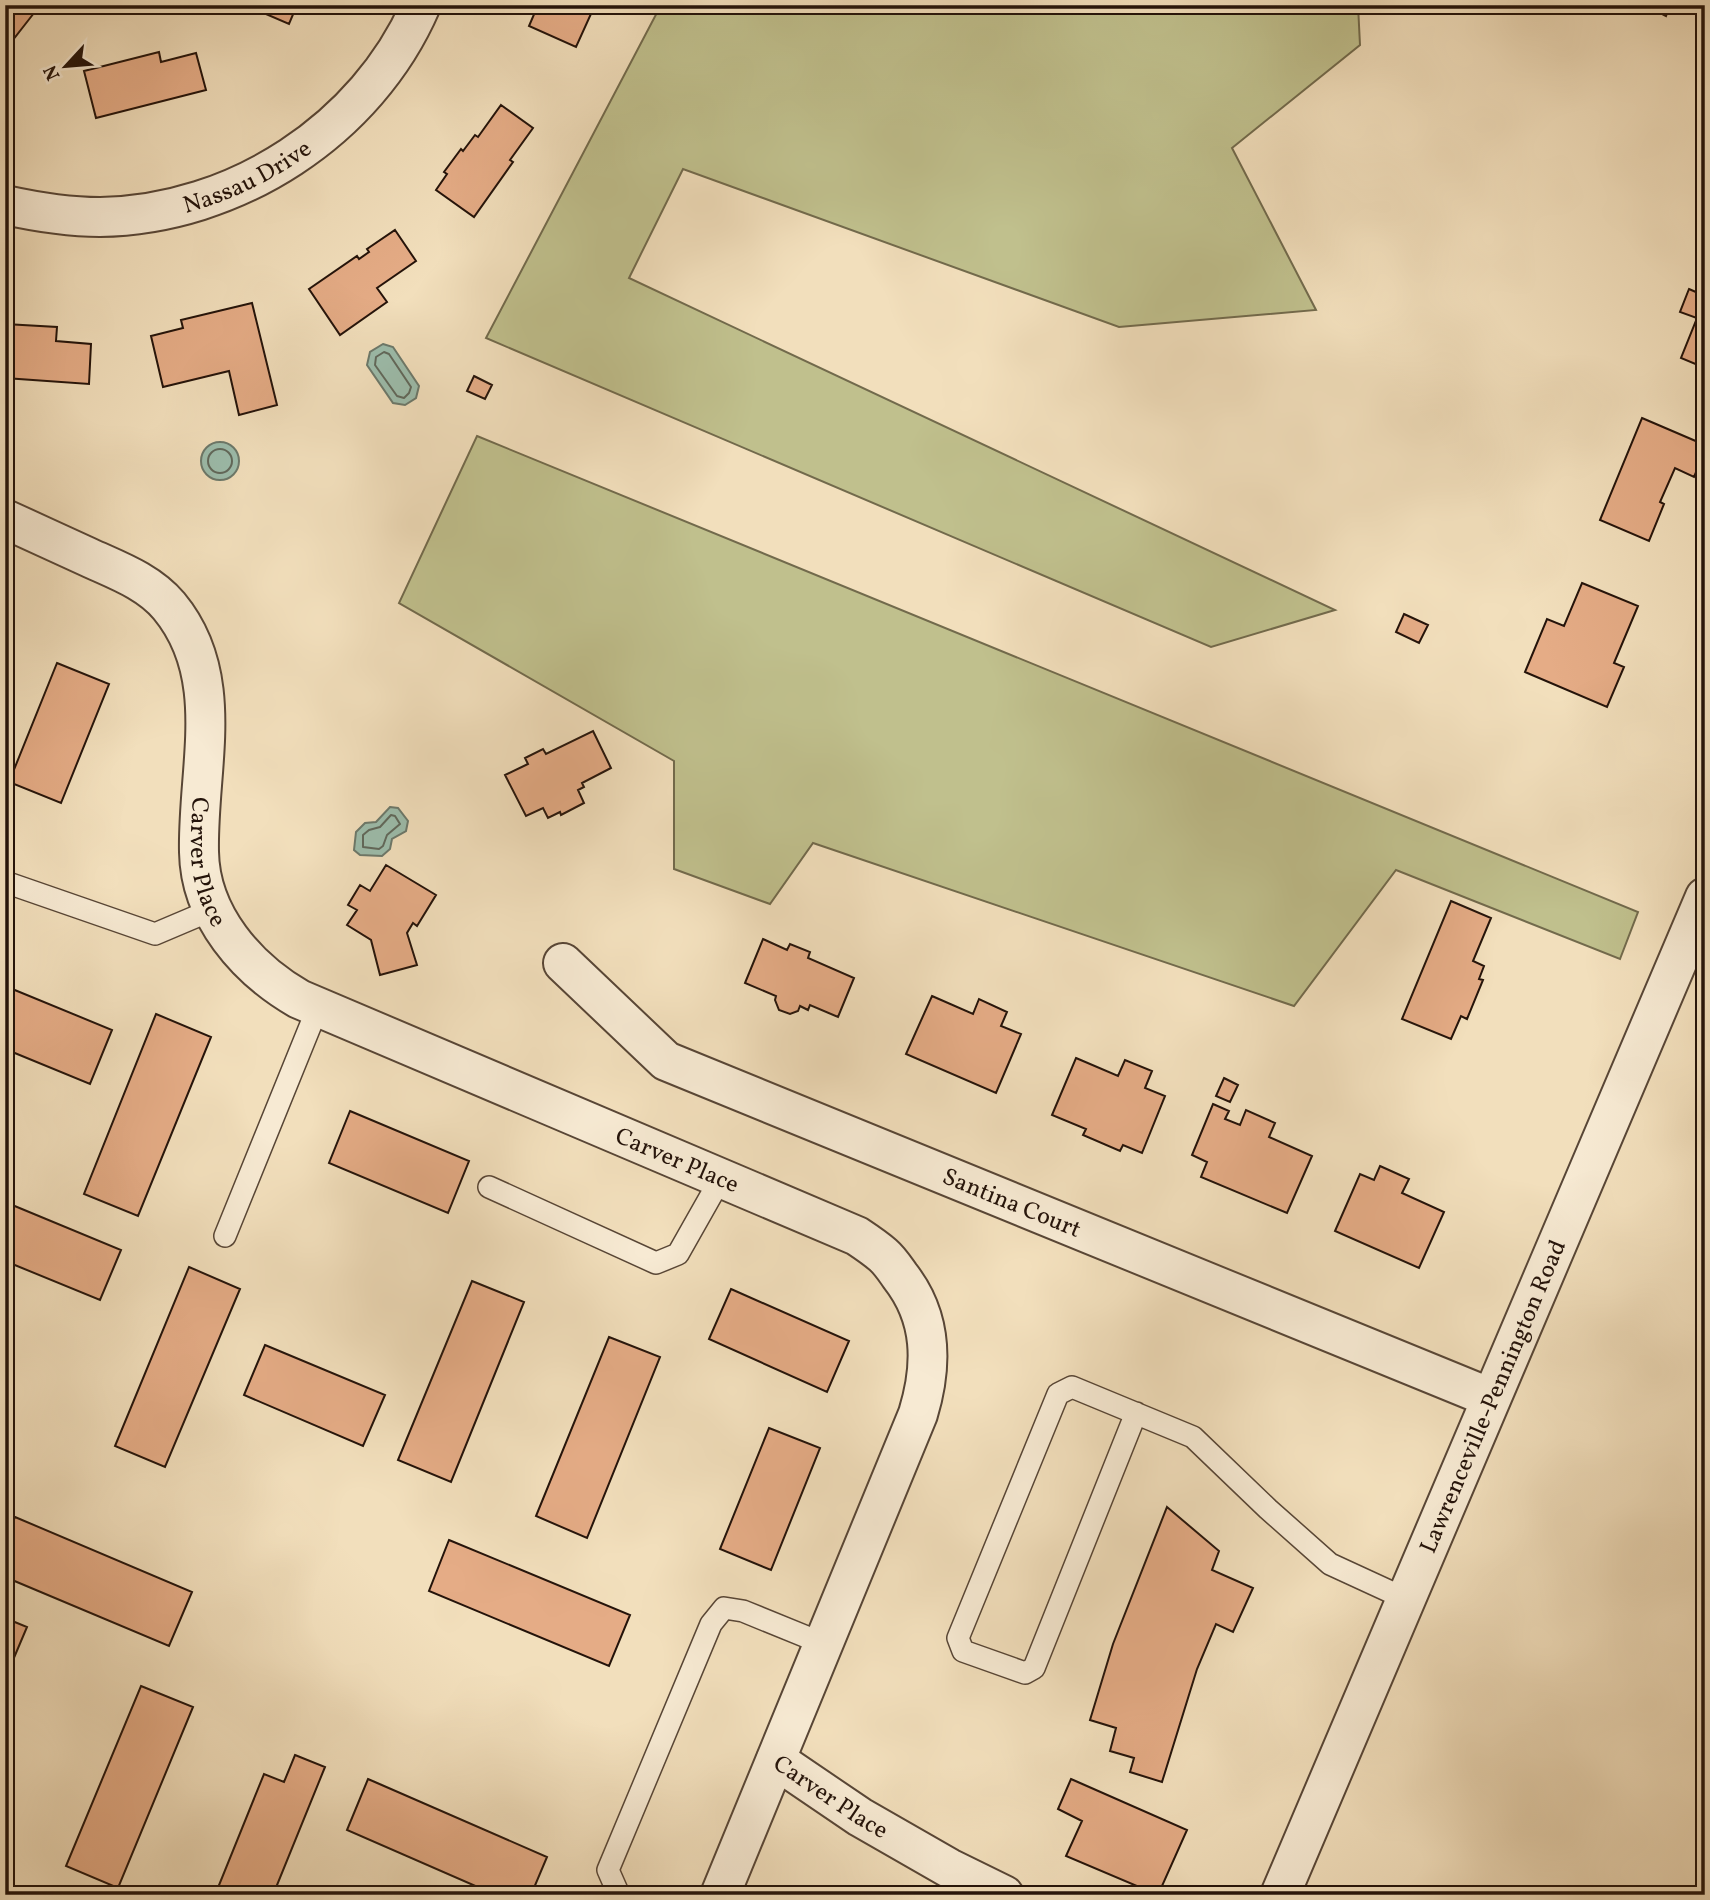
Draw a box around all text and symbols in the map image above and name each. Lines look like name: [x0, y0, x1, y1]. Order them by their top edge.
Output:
north arrow: [32, 32, 102, 102]
text: N: [38, 60, 67, 84]
street label: Nassau Drive: [179, 133, 319, 224]
street label: Carver Place: [180, 796, 234, 934]
street label: Carver Place: [609, 1120, 744, 1203]
street label: Santina Court: [937, 1161, 1086, 1248]
street label: Lawrenceville-Pennington Road: [1412, 1235, 1576, 1559]
street label: Carver Place: [765, 1748, 894, 1849]

